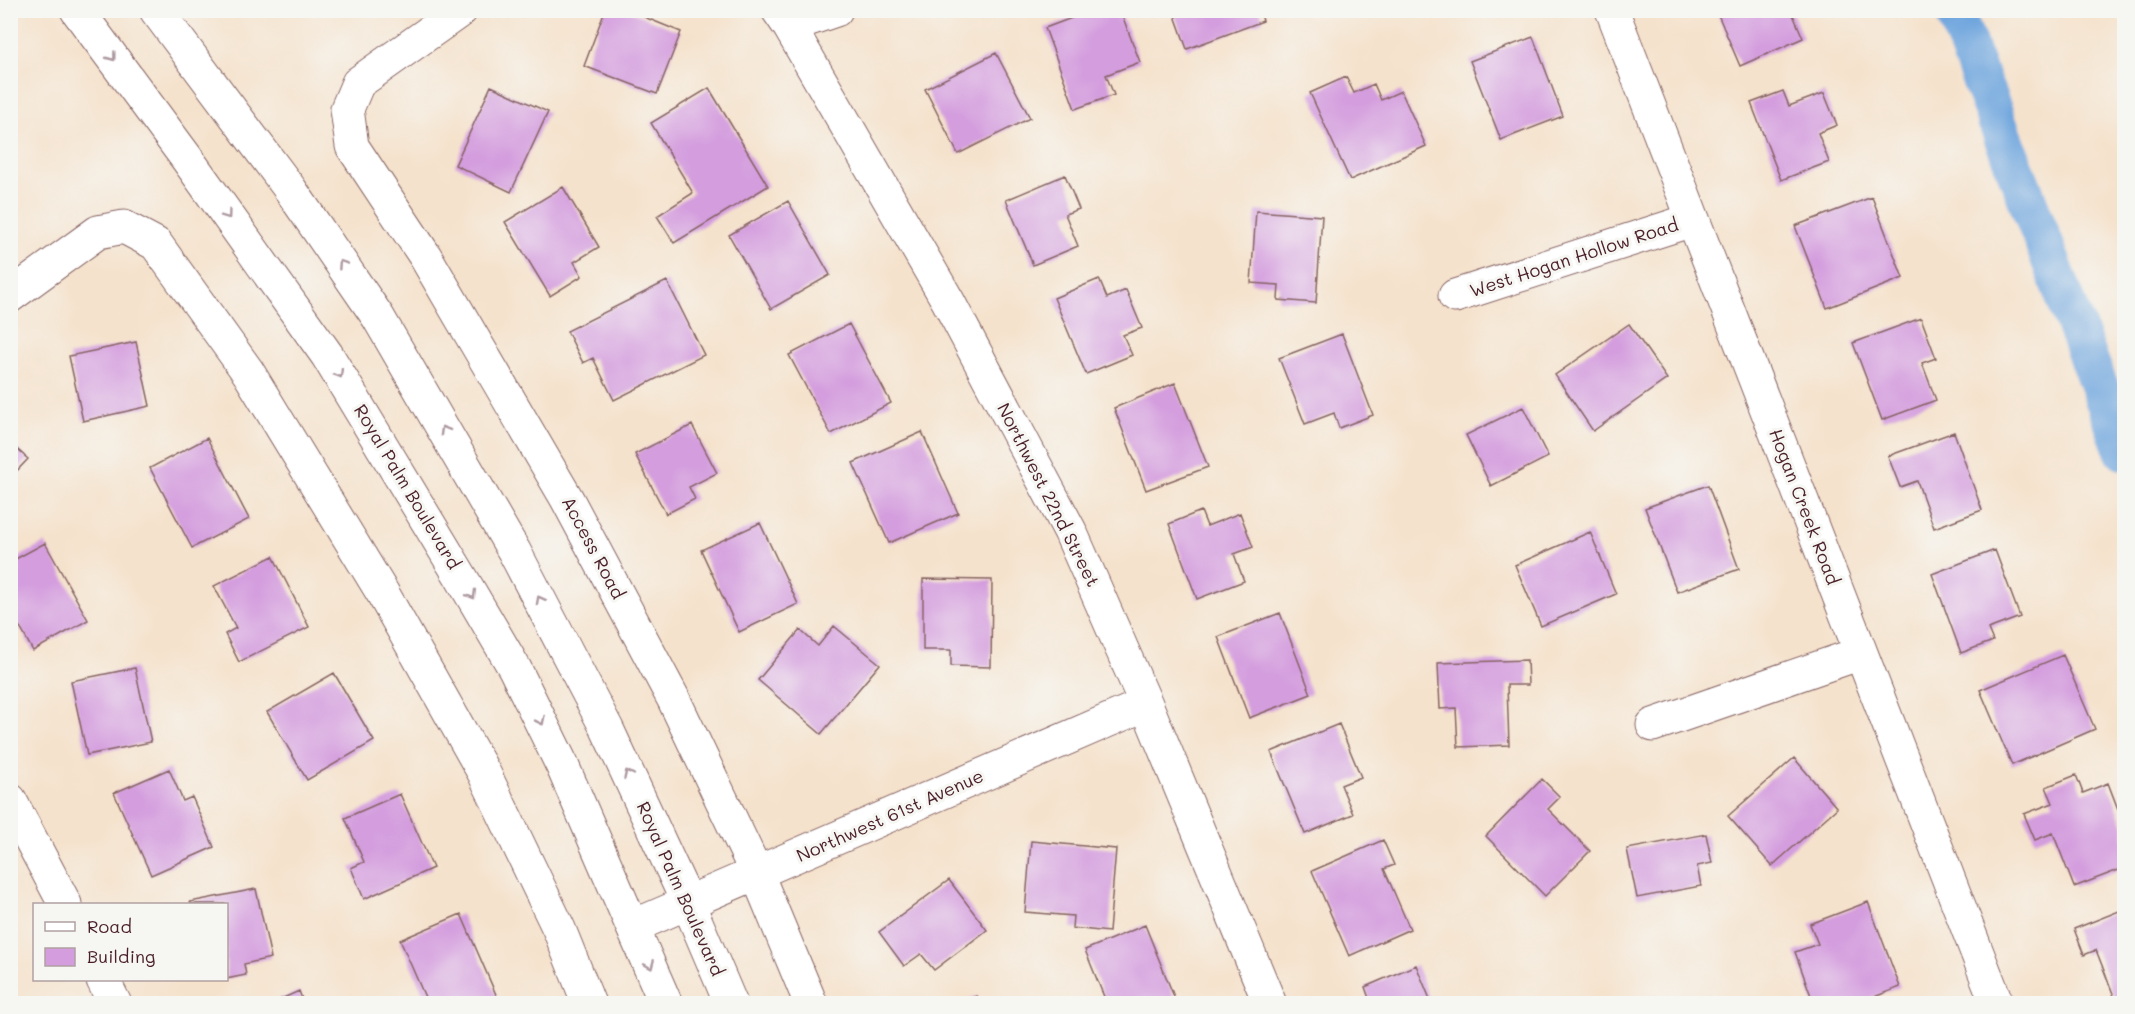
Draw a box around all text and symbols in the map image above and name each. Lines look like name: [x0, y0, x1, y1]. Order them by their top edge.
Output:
one-way arrow: [105, 51, 116, 62]
one-way arrow: [220, 208, 231, 219]
street label: West Hogan Hollow Road: [1466, 212, 1681, 302]
one-way arrow: [338, 260, 349, 271]
one-way arrow: [332, 368, 343, 378]
street label: Northwest 22nd Street: [992, 399, 1106, 590]
street label: Royal Palm Boulevard: [349, 400, 467, 573]
street label: Hogan Creek Road: [1764, 425, 1846, 588]
one-way arrow: [440, 426, 451, 436]
street label: Access Road: [557, 492, 631, 603]
one-way arrow: [465, 589, 476, 600]
one-way arrow: [536, 596, 547, 607]
one-way arrow: [534, 715, 545, 726]
street label: Northwest 61st Avenue: [792, 763, 987, 867]
one-way arrow: [623, 770, 635, 781]
street label: Royal Palm Boulevard: [632, 798, 730, 980]
legend: [33, 903, 228, 981]
text: Road: [87, 914, 132, 938]
text: Building: [87, 944, 155, 968]
one-way arrow: [643, 959, 655, 970]

